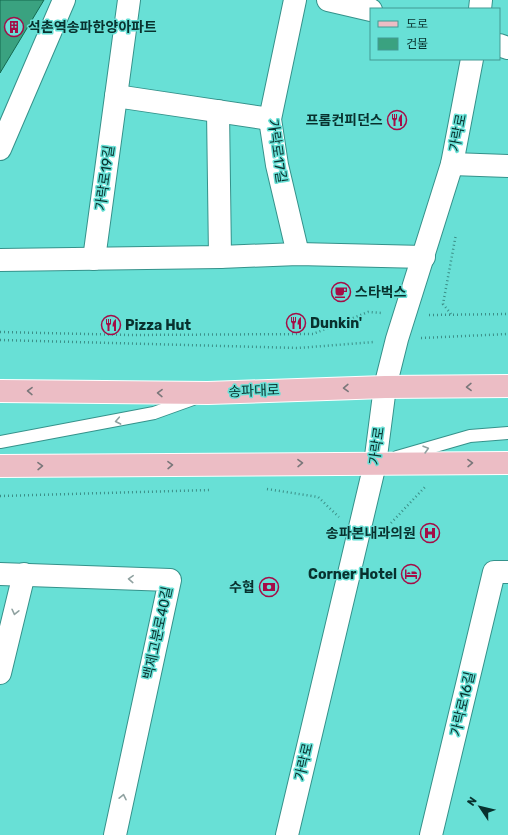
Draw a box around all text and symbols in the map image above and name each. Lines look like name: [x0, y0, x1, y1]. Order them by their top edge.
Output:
legend: [370, 8, 500, 60]
building icon: 석촌역송파한양아파트: [3, 16, 25, 38]
text: 도로: [406, 17, 428, 31]
place label: 석촌역송파한양아파트: [28, 19, 157, 36]
text: 건물: [406, 37, 428, 51]
restaurant icon: 프롬컨피던스: [386, 109, 408, 131]
place label: 프롬컨피던스: [306, 112, 383, 129]
street label: 가락로: [446, 112, 470, 154]
street label: 가락로17길: [264, 118, 290, 184]
street label: 가락로19길: [92, 144, 118, 212]
cafe icon: 스타벅스: [330, 281, 352, 303]
place label: 스타벅스: [355, 284, 407, 301]
restaurant icon: Dunkin': [285, 312, 307, 334]
restaurant icon: Pizza Hut: [100, 314, 122, 336]
place label: Dunkin': [310, 315, 362, 332]
place label: Pizza Hut: [125, 317, 192, 334]
street label: 송파대로: [228, 382, 280, 400]
one-way arrow: [466, 383, 472, 391]
one-way arrow: [343, 384, 349, 393]
one-way arrow: [27, 387, 33, 395]
one-way arrow: [157, 389, 163, 397]
one-way arrow: [115, 416, 121, 424]
street label: 가락로: [366, 426, 388, 466]
one-way arrow: [422, 445, 429, 454]
one-way arrow: [297, 459, 303, 467]
one-way arrow: [467, 459, 473, 467]
one-way arrow: [167, 461, 173, 469]
one-way arrow: [37, 462, 43, 470]
hospital icon: 송파본내과의원: [419, 522, 441, 544]
place label: 송파본내과의원: [326, 525, 416, 542]
hotel icon: Corner Hotel: [400, 563, 422, 585]
place label: Corner Hotel: [308, 566, 397, 583]
one-way arrow: [128, 574, 134, 583]
bank icon: 수협: [258, 576, 280, 598]
place label: 수협: [229, 579, 255, 596]
street label: 백제고분로40길: [140, 585, 176, 681]
one-way arrow: [11, 609, 19, 615]
street label: 가락로16길: [447, 670, 479, 738]
street label: 가락로: [291, 741, 317, 783]
north arrow: [460, 787, 500, 827]
one-way arrow: [118, 794, 126, 800]
text: N: [465, 795, 480, 809]

